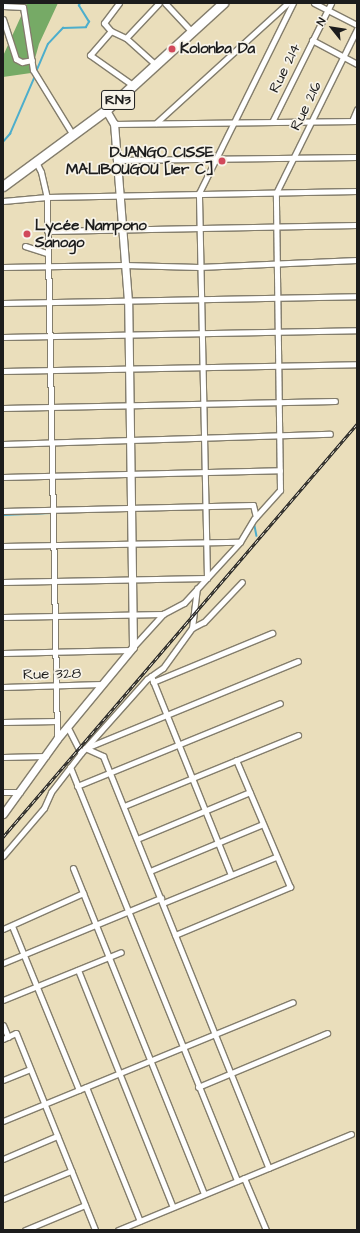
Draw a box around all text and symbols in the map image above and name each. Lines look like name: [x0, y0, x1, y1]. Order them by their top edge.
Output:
north arrow: [312, 8, 352, 48]
text: N: [313, 15, 329, 28]
place label: Kolonba Da: [180, 40, 255, 58]
street label: Rue 214: [265, 40, 305, 96]
marker: Kolonba Da: [167, 44, 177, 54]
street label: Rue 216: [286, 79, 326, 133]
road number: RN3: [101, 88, 135, 112]
place label: DJANGO CISSE MALIBOUGOU [1er C]: [66, 143, 214, 178]
marker: DJANGO CISSE MALIBOUGOU [1er C]: [217, 156, 227, 166]
place label: Lycée Nampono Sanogo: [35, 216, 147, 251]
marker: Lycée Nampono Sanogo: [22, 229, 32, 239]
street label: Rue 328: [23, 664, 81, 684]

